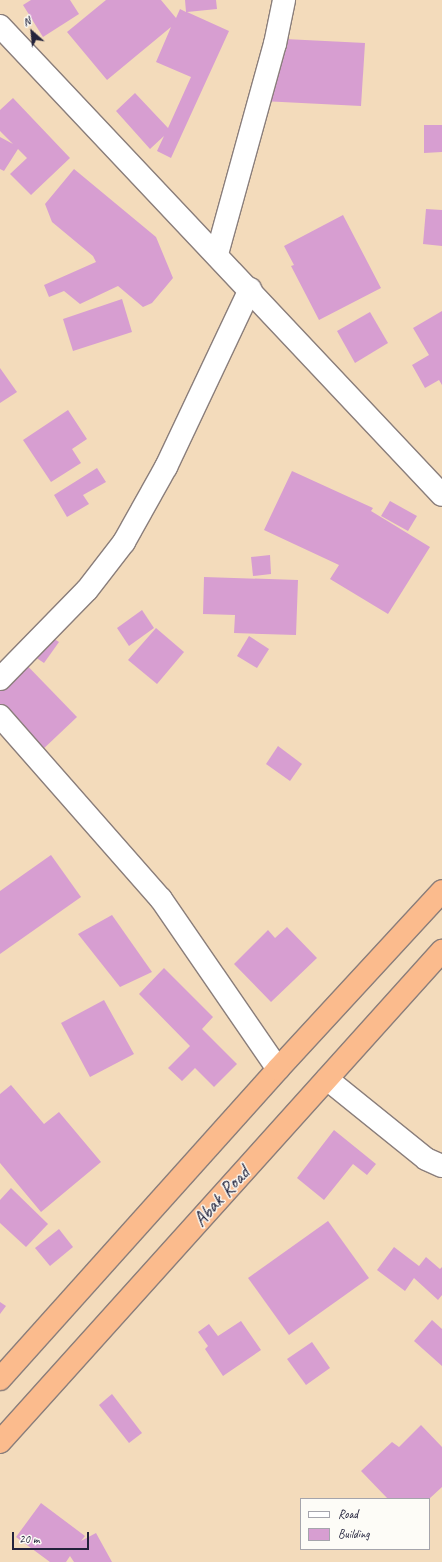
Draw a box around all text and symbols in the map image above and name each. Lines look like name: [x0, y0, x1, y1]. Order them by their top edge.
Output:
north arrow: [12, 12, 52, 52]
text: N: [20, 14, 33, 29]
street label: Abak Road: [188, 1161, 254, 1231]
legend: [300, 1498, 430, 1550]
text: Road: [338, 1506, 358, 1522]
scale bar: [14, 1524, 91, 1550]
text: Building: [338, 1526, 370, 1542]
text: 20 m: [19, 1531, 39, 1547]

